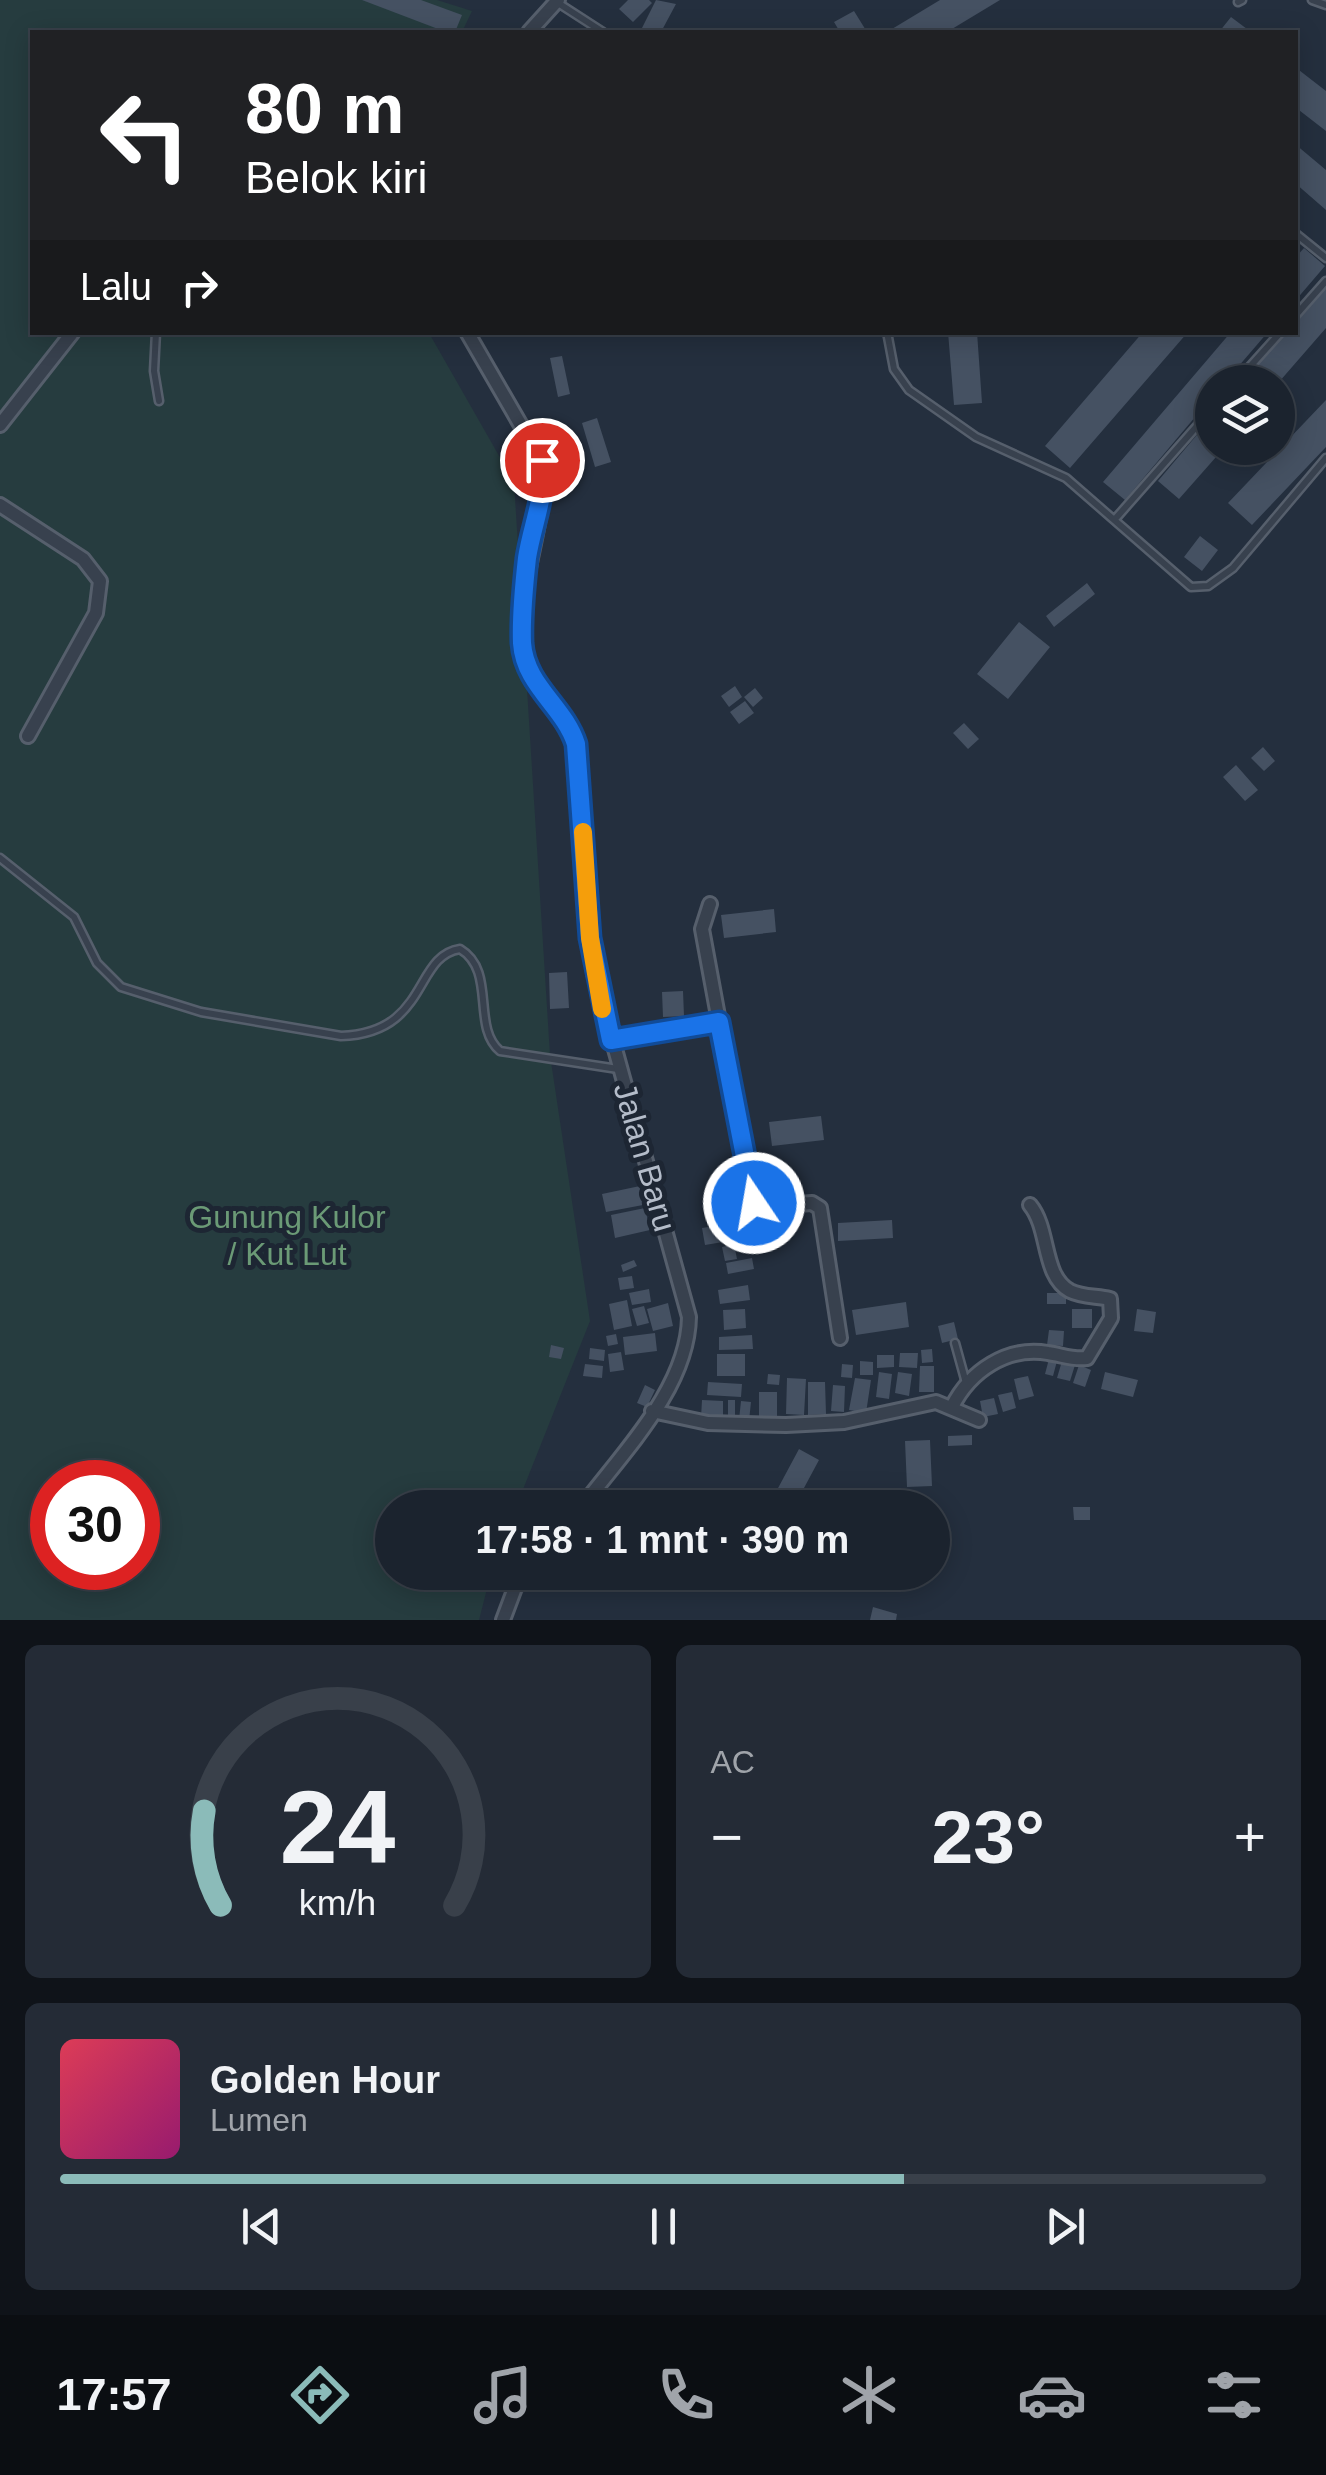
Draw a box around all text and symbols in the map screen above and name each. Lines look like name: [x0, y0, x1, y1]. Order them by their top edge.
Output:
icon: left: [80, 70, 210, 200]
text: 80 m: [245, 70, 405, 148]
text: Belok kiri: [245, 152, 428, 203]
icon: right: [172, 260, 227, 315]
text: Lalu: [80, 266, 152, 308]
map controls: [1195, 365, 1295, 465]
button: layers: [1195, 365, 1295, 465]
pin: [500, 418, 585, 503]
icon: arrive: [515, 433, 570, 488]
street label: Jalan Baru: [607, 1079, 683, 1235]
position arrow: [702, 1151, 806, 1255]
park label: Gunung Kulor / Kut Lut: [188, 1199, 386, 1272]
speed limit sign: 30: [30, 1460, 160, 1590]
text: 17:58 · 1 mnt · 390 m: [476, 1519, 849, 1561]
text: AC: [711, 1744, 755, 1780]
text: 24: [280, 1769, 396, 1885]
text: 23°: [932, 1795, 1045, 1879]
text: −: [711, 1806, 743, 1868]
text: +: [1234, 1806, 1266, 1868]
text: km/h: [299, 1883, 376, 1923]
text: Golden Hour: [210, 2059, 440, 2101]
text: Lumen: [210, 2102, 308, 2138]
icon: previous: [234, 2199, 289, 2254]
icon: pause: [636, 2199, 691, 2254]
icon: next: [1038, 2199, 1093, 2254]
icon: directions: [285, 2360, 355, 2430]
icon: music: [468, 2360, 538, 2430]
icon: phone: [651, 2360, 721, 2430]
icon: climate: [834, 2360, 904, 2430]
icon: car: [1017, 2360, 1087, 2430]
icon: filters: [1199, 2360, 1269, 2430]
text: 17:57: [56, 2369, 172, 2420]

